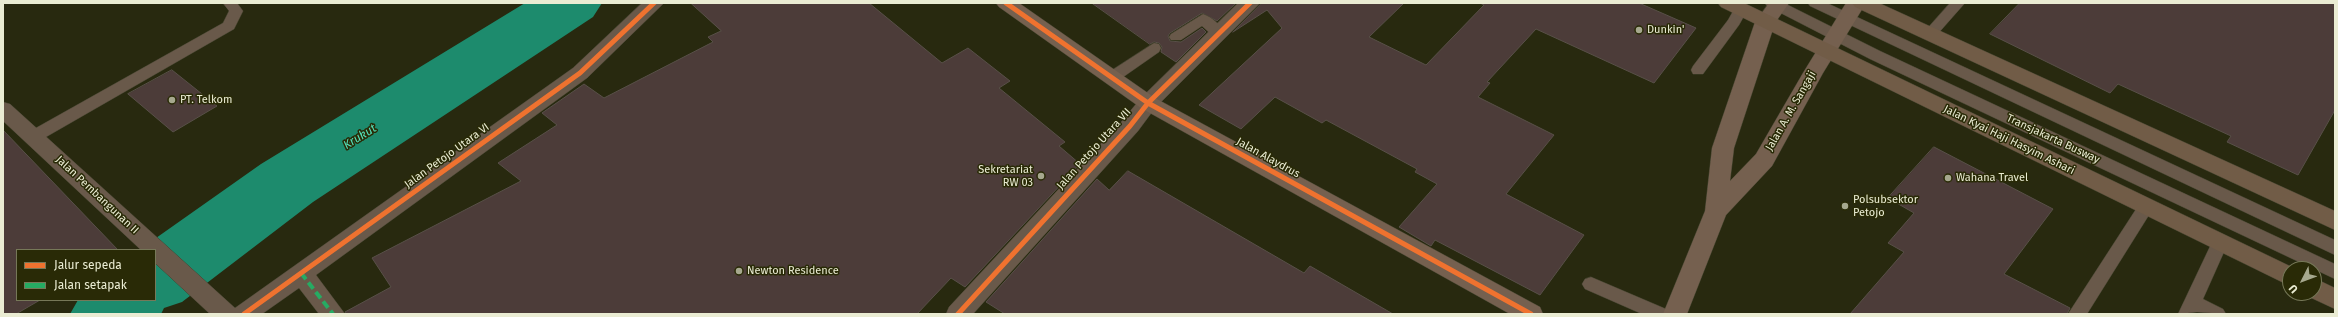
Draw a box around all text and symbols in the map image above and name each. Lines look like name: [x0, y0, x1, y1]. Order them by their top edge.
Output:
place label: Dunkin': [1647, 23, 1684, 37]
marker: Dunkin': [1634, 25, 1644, 35]
street label: Jalan A. M. Sangaji: [1763, 69, 1819, 153]
place label: PT. Telkom: [180, 93, 232, 107]
marker: PT. Telkom: [167, 95, 177, 105]
street label: Jalan Kyai Haji Hasyim Ashari: [1941, 102, 2077, 178]
street label: Jalan Petojo Utara VII: [1054, 106, 1134, 192]
street label: Transjakarta Busway: [2004, 112, 2102, 166]
water label: Krukut: [341, 121, 379, 153]
street label: Jalan Petojo Utara VI: [402, 121, 492, 191]
street label: Jalan Alaydrus: [1234, 135, 1302, 181]
street label: Jalan Pembangunan II: [53, 153, 141, 237]
place label: Sekretariat RW 03: [978, 163, 1033, 189]
marker: Sekretariat RW 03: [1036, 171, 1046, 181]
place label: Wahana Travel: [1956, 171, 2028, 185]
marker: Wahana Travel: [1943, 173, 1953, 183]
place label: Polsubsektor Petojo: [1853, 193, 1918, 219]
marker: Polsubsektor Petojo: [1840, 201, 1850, 211]
legend: [16, 249, 156, 301]
text: Jalur sepeda: [54, 258, 122, 272]
north arrow: [2282, 261, 2322, 301]
place label: Newton Residence: [747, 264, 839, 278]
marker: Newton Residence: [734, 266, 744, 276]
text: Jalan setapak: [54, 278, 127, 292]
text: U: [2286, 282, 2301, 296]

